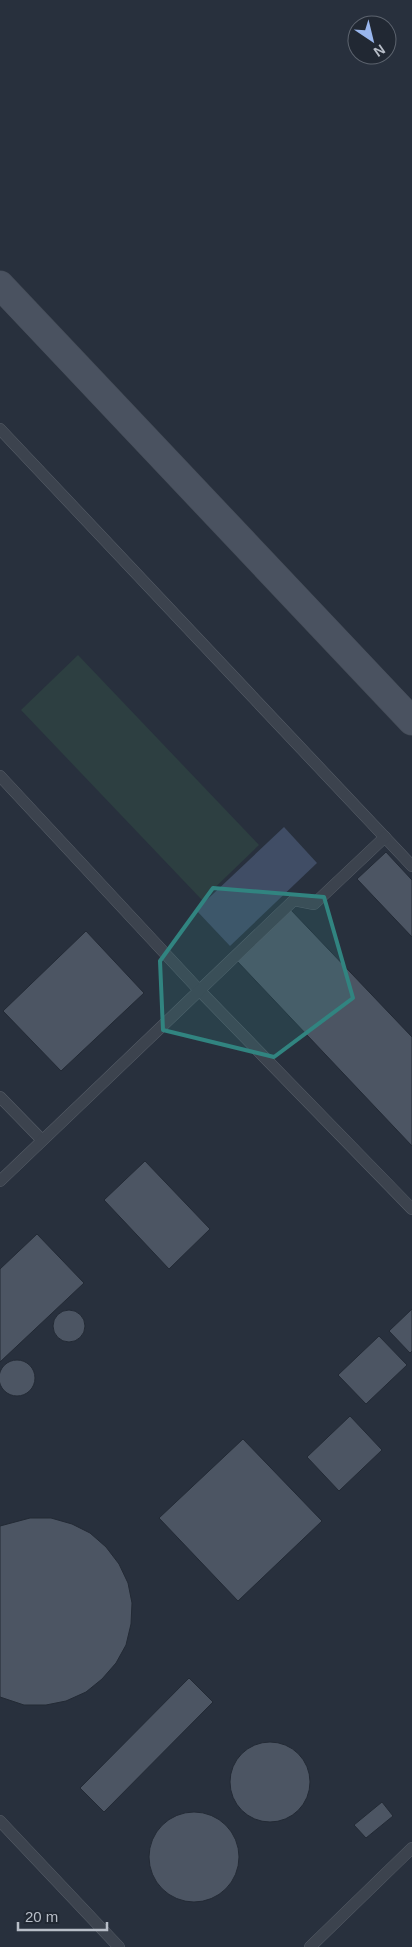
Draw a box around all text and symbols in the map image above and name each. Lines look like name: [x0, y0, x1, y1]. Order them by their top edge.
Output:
north arrow: [347, 15, 397, 65]
text: N: [371, 41, 388, 60]
scale bar: [18, 1900, 106, 1932]
text: 20 m: [25, 1908, 58, 1925]

